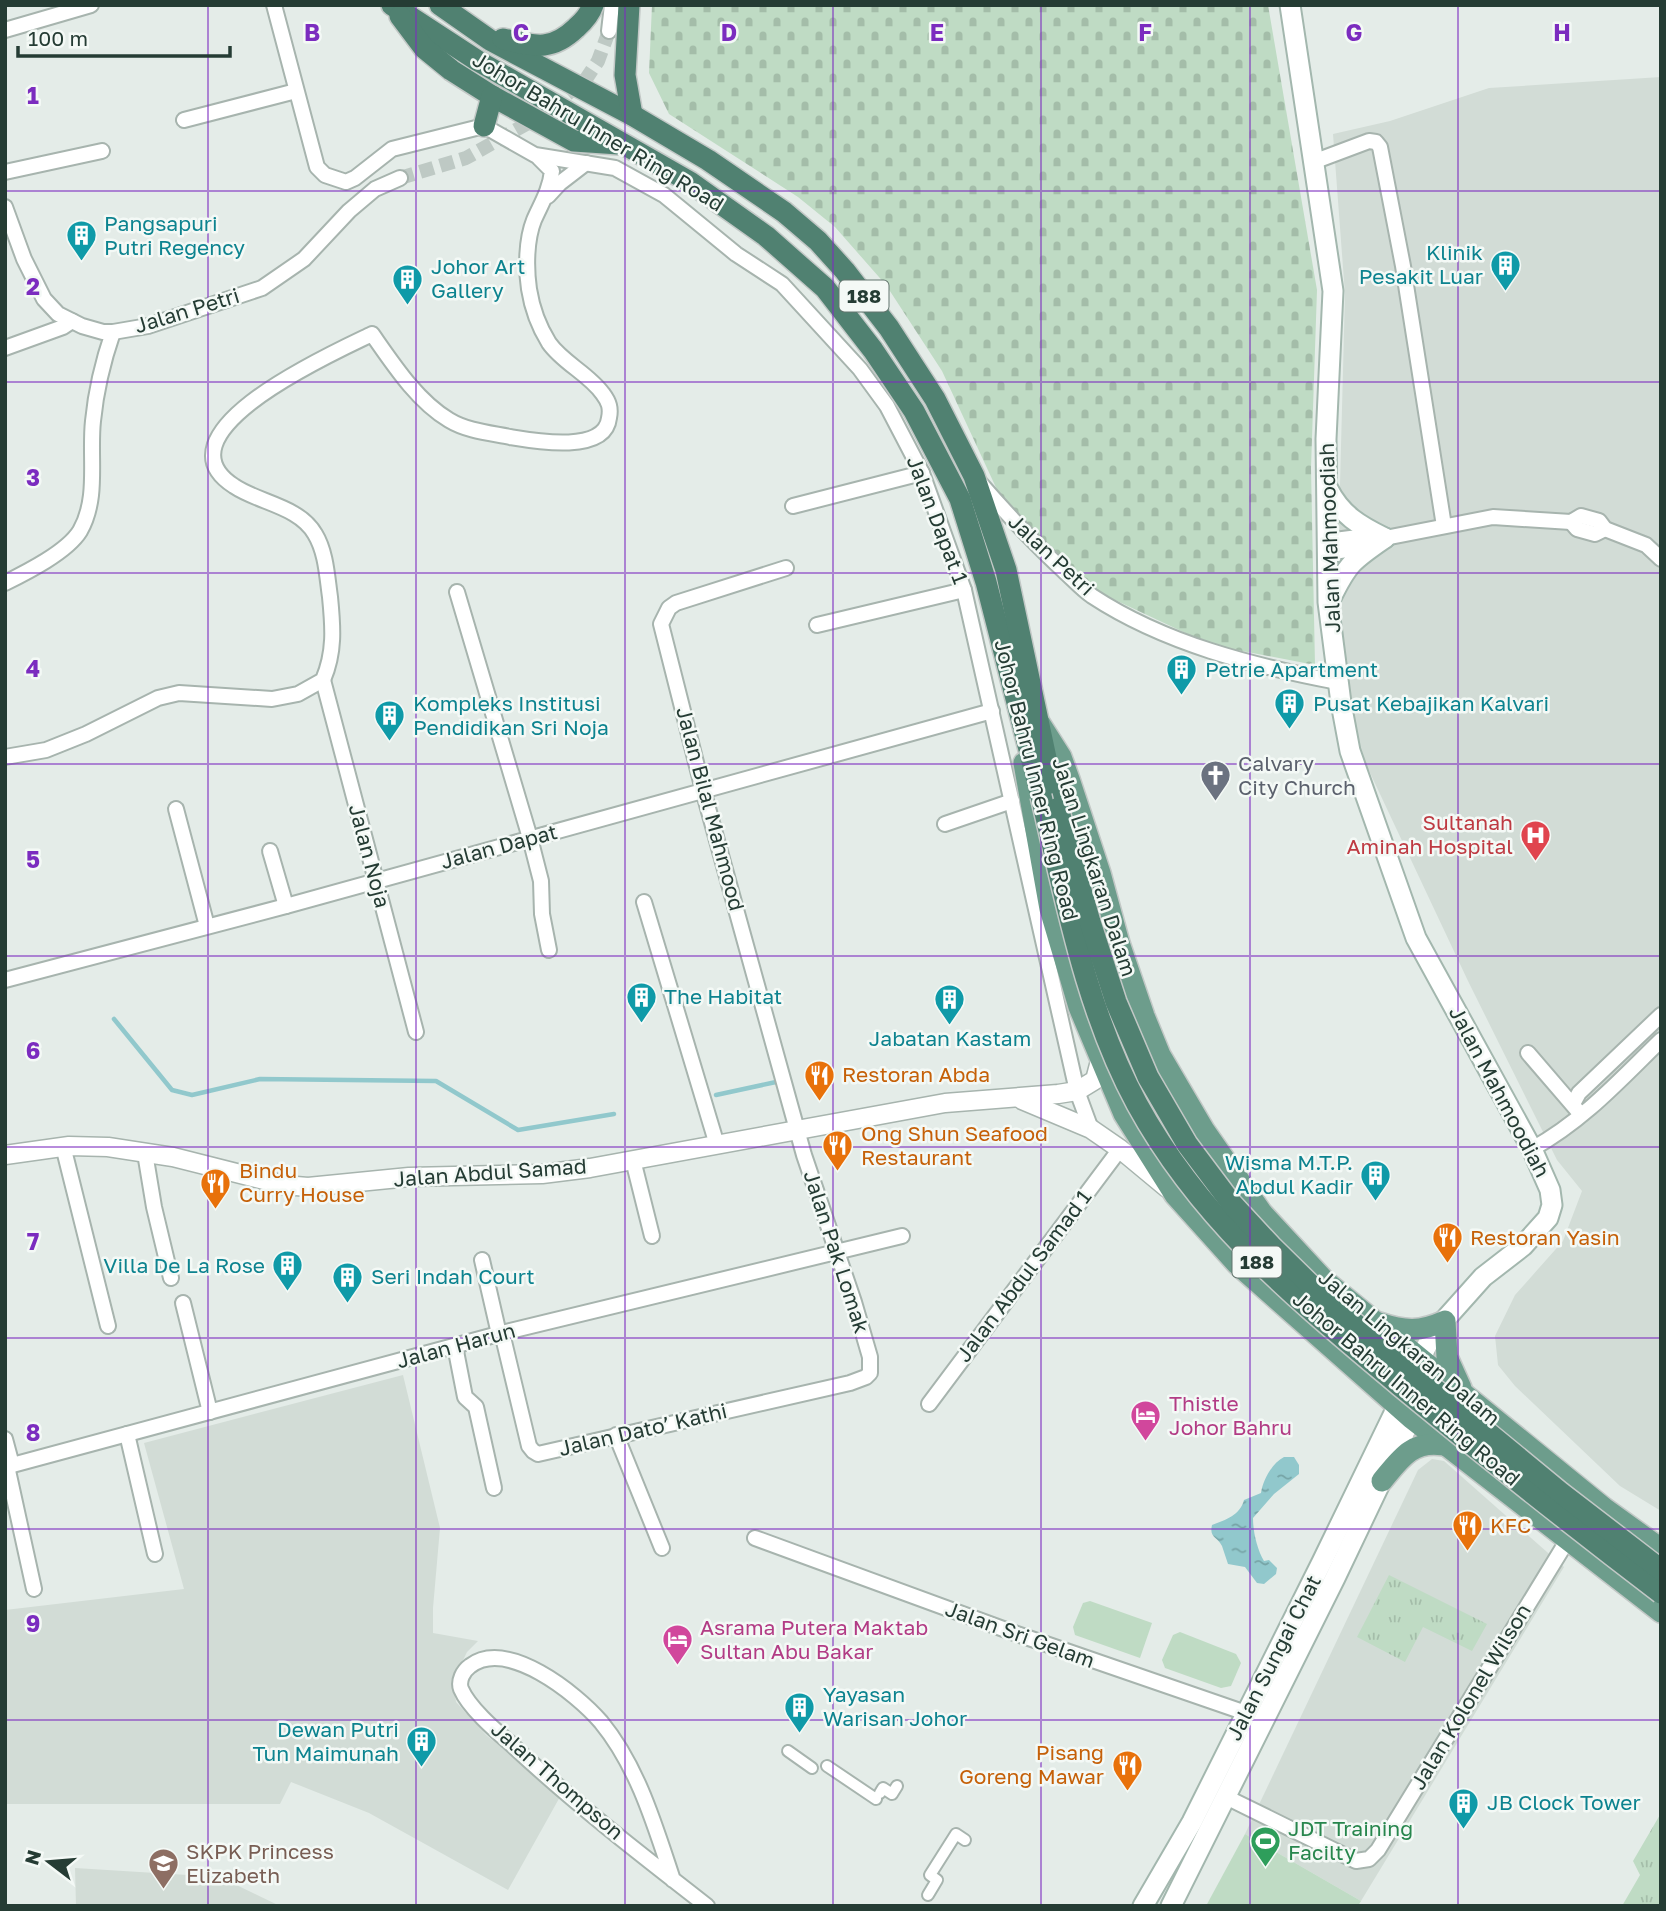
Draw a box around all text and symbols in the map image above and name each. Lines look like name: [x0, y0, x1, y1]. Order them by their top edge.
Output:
scale bar: [18, 14, 229, 58]
text: B: [304, 18, 320, 46]
text: C: [513, 18, 529, 46]
text: D: [721, 18, 737, 46]
text: E: [930, 18, 944, 46]
text: F: [1138, 18, 1152, 46]
text: G: [1346, 18, 1362, 46]
text: H: [1553, 18, 1571, 46]
text: 100 m: [28, 25, 88, 51]
street label: Johor Bahru Inner Ring Road: [468, 46, 729, 217]
text: 1: [27, 81, 39, 109]
place label: Pangsapuri Putri Regency: [104, 210, 245, 260]
building icon: Pangsapuri Putri Regency: [64, 219, 98, 263]
place label: Klinik Pesakit Luar: [1359, 239, 1483, 289]
building icon: Klinik Pesakit Luar: [1489, 248, 1523, 292]
place label: Johor Art Gallery: [431, 253, 525, 303]
building icon: Johor Art Gallery: [391, 262, 425, 306]
text: 2: [26, 272, 40, 300]
road number: 188: [840, 280, 888, 312]
street label: Jalan Petri: [131, 282, 242, 338]
street label: Jalan Mahmoodiah: [1313, 443, 1345, 634]
street label: Jalan Dapat 1: [902, 452, 974, 587]
text: 3: [26, 463, 40, 491]
street label: Jalan Petri: [1003, 508, 1100, 601]
street label: Johor Bahru Inner Ring Road: [989, 637, 1085, 923]
building icon: Petrie Apartment: [1165, 653, 1199, 697]
text: 4: [26, 654, 40, 682]
place label: Petrie Apartment: [1205, 656, 1378, 682]
building icon: Pusat Kebajikan Kalvari: [1273, 687, 1307, 731]
place label: Kompleks Institusi Pendidikan Sri Noja: [413, 690, 609, 740]
place label: Pusat Kebajikan Kalvari: [1313, 690, 1549, 716]
building icon: Kompleks Institusi Pendidikan Sri Noja: [373, 699, 407, 743]
street label: Jalan Bilal Mahmood: [671, 704, 751, 914]
place label: Calvary City Church: [1238, 750, 1356, 800]
street label: Jalan Lingkaran Dalam: [1047, 754, 1143, 980]
church icon: Calvary City Church: [1198, 759, 1232, 803]
street label: Jalan Noja: [344, 801, 396, 910]
place label: Sultanah Aminah Hospital: [1347, 809, 1513, 859]
street label: Jalan Dapat: [438, 818, 560, 874]
hospital icon: Sultanah Aminah Hospital: [1519, 818, 1553, 862]
text: 5: [26, 845, 40, 873]
building icon: The Habitat: [624, 980, 658, 1024]
building icon: Jabatan Kastam: [933, 982, 967, 1026]
place label: The Habitat: [664, 983, 782, 1009]
street label: Jalan Mahmoodiah: [1444, 1001, 1556, 1182]
place label: Jabatan Kastam: [869, 1025, 1031, 1051]
text: 6: [26, 1036, 40, 1064]
restaurant icon: Restoran Abda: [802, 1058, 836, 1102]
place label: Restoran Abda: [842, 1061, 990, 1087]
place label: Ong Shun Seafood Restaurant: [861, 1120, 1048, 1170]
restaurant icon: Ong Shun Seafood Restaurant: [821, 1129, 855, 1173]
place label: Wisma M.T.P. Abdul Kadir: [1225, 1149, 1353, 1199]
street label: Jalan Abdul Samad: [393, 1152, 587, 1192]
place label: Bindu Curry House: [239, 1157, 365, 1207]
building icon: Wisma M.T.P. Abdul Kadir: [1359, 1158, 1393, 1202]
restaurant icon: Bindu Curry House: [199, 1166, 233, 1210]
street label: Jalan Pak Lomak: [798, 1167, 876, 1336]
street label: Jalan Abdul Samad 1: [950, 1184, 1096, 1367]
restaurant icon: Restoran Yasin: [1430, 1221, 1464, 1265]
place label: Restoran Yasin: [1470, 1224, 1620, 1250]
text: 7: [27, 1227, 39, 1255]
road number: 188: [1232, 1246, 1282, 1278]
building icon: Villa De La Rose: [271, 1249, 305, 1293]
place label: Villa De La Rose: [103, 1252, 265, 1278]
building icon: Seri Indah Court: [331, 1260, 365, 1304]
place label: Seri Indah Court: [371, 1263, 535, 1289]
street label: Jalan Lingkaran Dalam: [1314, 1264, 1506, 1431]
street label: Johor Bahru Inner Ring Road: [1288, 1285, 1526, 1491]
street label: Jalan Harun: [394, 1317, 518, 1373]
place label: Thistle Johor Bahru: [1169, 1390, 1292, 1440]
street label: Jalan Dato’ Kathi: [556, 1397, 729, 1461]
hotel icon: Thistle Johor Bahru: [1129, 1399, 1163, 1443]
text: 8: [26, 1418, 40, 1446]
restaurant icon: KFC: [1450, 1509, 1484, 1553]
place label: KFC: [1490, 1512, 1531, 1538]
street label: Jalan Sungai Chat: [1220, 1570, 1326, 1745]
street label: Jalan Sri Gelam: [942, 1595, 1099, 1673]
street label: Jalan Kolonel Wilson: [1404, 1599, 1536, 1794]
text: 9: [26, 1609, 40, 1637]
place label: Asrama Putera Maktab Sultan Abu Bakar: [700, 1614, 928, 1664]
hotel icon: Asrama Putera Maktab Sultan Abu Bakar: [660, 1623, 694, 1667]
place label: Yayasan Warisan Johor: [823, 1681, 967, 1731]
building icon: Yayasan Warisan Johor: [783, 1690, 817, 1734]
place label: Dewan Putri Tun Maimunah: [252, 1716, 399, 1766]
street label: Jalan Thompson: [486, 1716, 629, 1845]
building icon: Dewan Putri Tun Maimunah: [405, 1725, 439, 1769]
place label: Pisang Goreng Mawar: [959, 1739, 1104, 1789]
restaurant icon: Pisang Goreng Mawar: [1110, 1748, 1144, 1792]
building icon: JB Clock Tower: [1447, 1786, 1481, 1830]
place label: JB Clock Tower: [1487, 1789, 1641, 1815]
place label: JDT Training Facilty: [1288, 1815, 1413, 1865]
sports icon: JDT Training Facilty: [1248, 1824, 1282, 1868]
north arrow: [14, 1827, 84, 1897]
place label: SKPK Princess Elizabeth: [186, 1838, 334, 1888]
text: N: [19, 1847, 45, 1867]
school or university icon: SKPK Princess Elizabeth: [146, 1847, 180, 1891]

